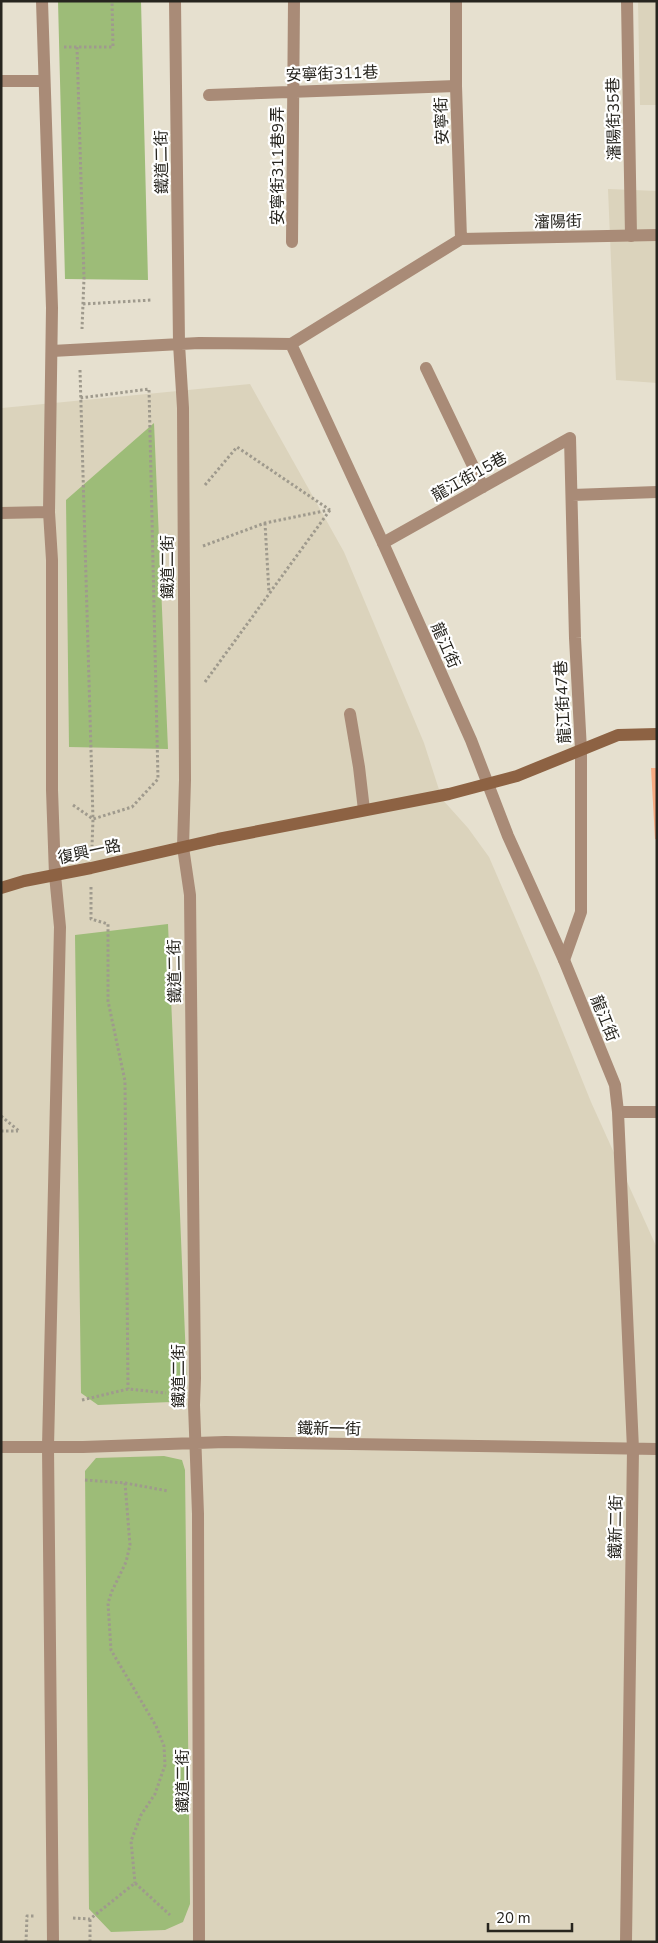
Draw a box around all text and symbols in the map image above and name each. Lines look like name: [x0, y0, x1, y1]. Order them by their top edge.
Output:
street label: 安寧街311巷: [285, 61, 379, 87]
street label: 瀋陽街35巷: [602, 77, 626, 161]
street label: 安寧街: [430, 97, 454, 145]
street label: 安寧街311巷9弄: [267, 107, 289, 225]
street label: 鐵道二街: [150, 130, 174, 194]
street label: 瀋陽街: [534, 211, 582, 233]
street label: 龍江街15巷: [428, 447, 511, 507]
street label: 鐵道二街: [157, 535, 179, 599]
street label: 龍江街: [425, 619, 465, 672]
street label: 龍江街47巷: [550, 660, 576, 744]
street label: 復興一路: [56, 835, 123, 869]
street label: 鐵道二街: [163, 939, 187, 1003]
street label: 龍江街: [585, 992, 623, 1045]
street label: 鐵道二街: [168, 1344, 190, 1408]
street label: 鐵新一街: [297, 1417, 361, 1441]
street label: 鐵新二街: [604, 1495, 628, 1559]
street label: 鐵道二街: [172, 1749, 194, 1813]
scale bar: [488, 1900, 572, 1932]
text: 20 m: [496, 1908, 531, 1928]

